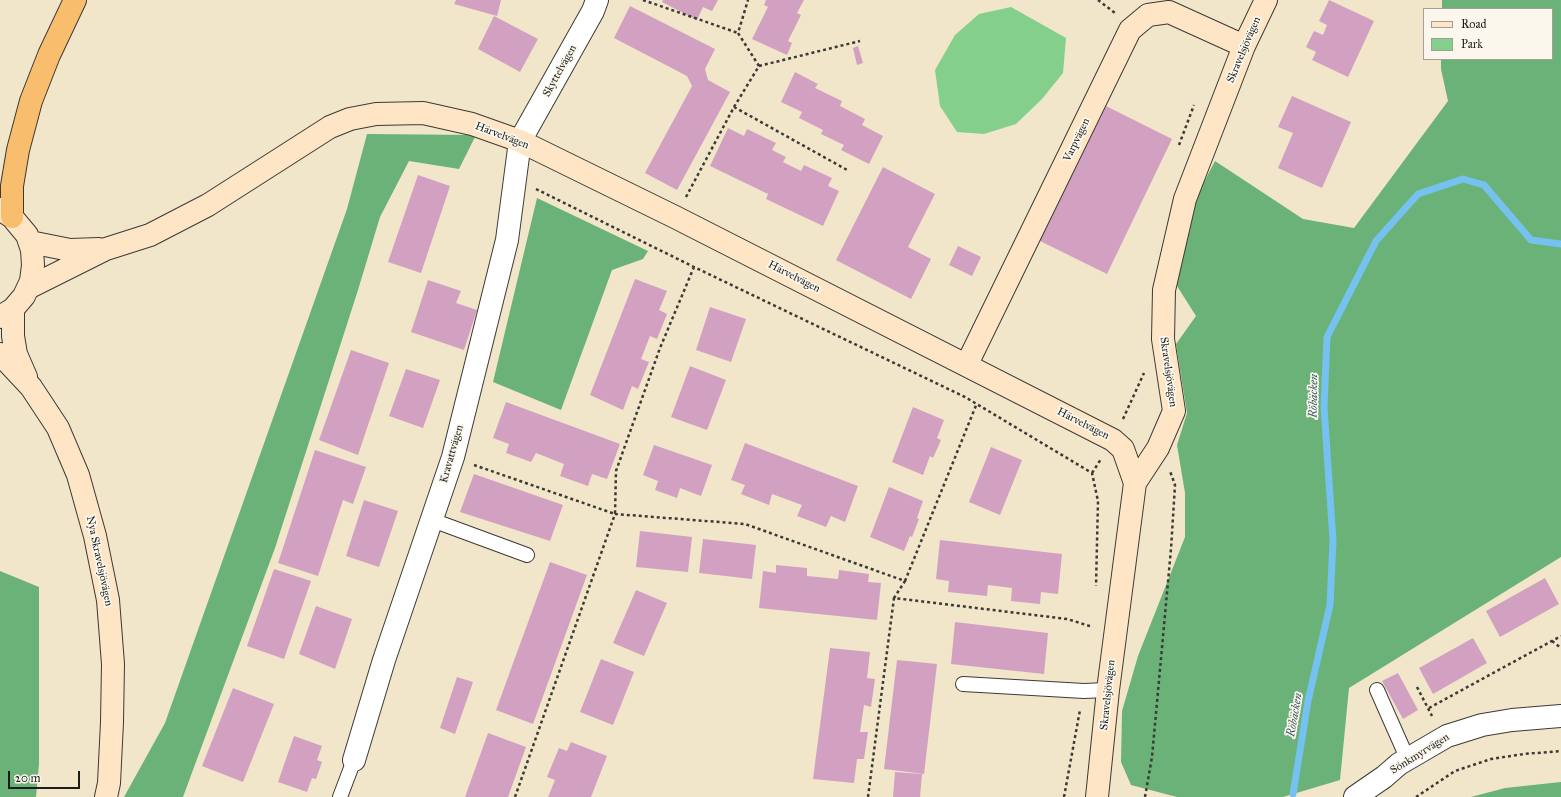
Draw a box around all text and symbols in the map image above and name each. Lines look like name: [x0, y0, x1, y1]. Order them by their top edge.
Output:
legend: [1423, 8, 1553, 60]
street label: Skravelsjövägen: [1224, 15, 1264, 85]
text: Road: [1461, 17, 1487, 31]
text: Park: [1461, 37, 1483, 51]
street label: Skyttelvägen: [540, 43, 580, 99]
street label: Varpvägen: [1061, 116, 1093, 164]
street label: Härvelvägen: [473, 120, 531, 152]
street label: Härvelvägen: [766, 258, 822, 296]
street label: Skravelsjövägen: [1157, 336, 1179, 408]
water label: Röbäcken: [1306, 374, 1322, 418]
street label: Härvelvägen: [1055, 405, 1111, 443]
street label: Kravattvägen: [437, 423, 467, 485]
street label: Nya Skravelsjövägen: [83, 515, 115, 607]
street label: Skravelsjövägen: [1098, 659, 1118, 731]
water label: Röbäcken: [1284, 692, 1306, 738]
street label: Sönkmyrvägen: [1388, 731, 1452, 777]
scale bar: [10, 763, 82, 789]
text: 20 m: [15, 771, 41, 785]

